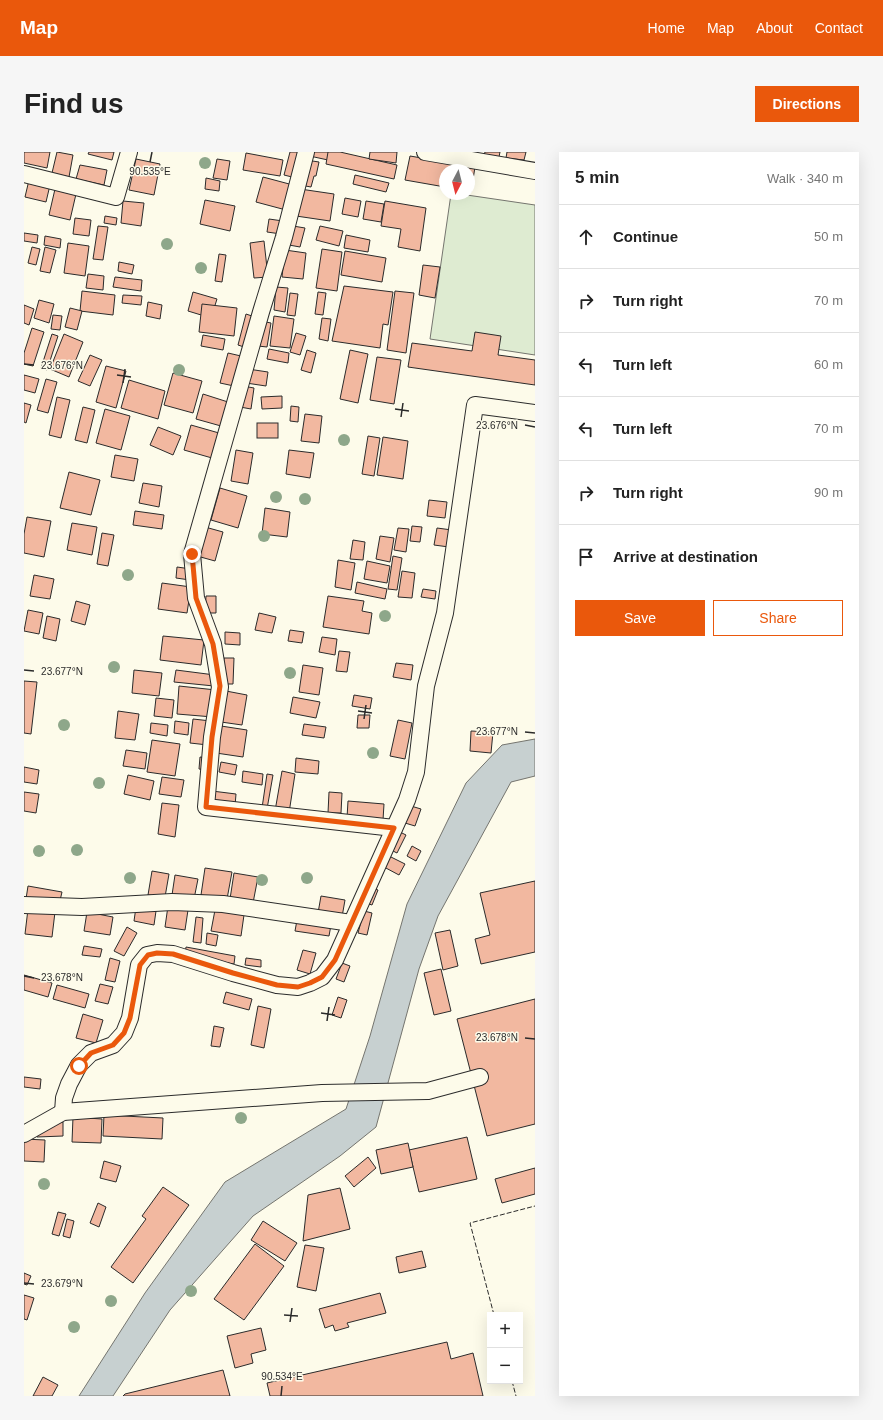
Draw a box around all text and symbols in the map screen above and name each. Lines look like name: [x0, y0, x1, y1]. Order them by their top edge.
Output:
text: Map: [20, 17, 58, 38]
text: Home: [648, 20, 685, 36]
text: Map: [707, 20, 734, 36]
text: About: [756, 20, 793, 36]
text: Contact: [815, 20, 863, 36]
button: Directions: [755, 86, 859, 122]
text: Find us: [24, 88, 124, 119]
north arrow: [439, 164, 475, 200]
text: 90.535°E: [129, 166, 171, 177]
text: 5 min: [575, 168, 619, 187]
text: Walk · 340 m: [767, 171, 843, 186]
icon: ahead: [575, 226, 597, 248]
text: Continue: [613, 228, 678, 245]
text: 50 m: [814, 229, 843, 244]
icon: right: [575, 290, 597, 312]
text: Turn right: [613, 292, 683, 309]
text: 70 m: [814, 293, 843, 308]
icon: left: [575, 354, 597, 376]
text: Turn left: [613, 356, 672, 373]
text: 60 m: [814, 357, 843, 372]
text: 23.676°N: [41, 360, 83, 371]
icon: left: [575, 418, 597, 440]
text: 23.676°N: [476, 420, 518, 431]
text: Turn left: [613, 420, 672, 437]
text: 70 m: [814, 421, 843, 436]
icon: right: [575, 482, 597, 504]
text: Turn right: [613, 484, 683, 501]
text: 90 m: [814, 485, 843, 500]
route end: [183, 545, 201, 563]
icon: arrive: [575, 546, 597, 568]
text: Arrive at destination: [613, 548, 758, 565]
button: Save: [575, 600, 705, 636]
button: Share: [713, 600, 843, 636]
text: 23.677°N: [41, 666, 83, 677]
text: 23.677°N: [476, 726, 518, 737]
text: 23.678°N: [41, 972, 83, 983]
text: 23.678°N: [476, 1032, 518, 1043]
route start: [70, 1057, 88, 1075]
text: 23.679°N: [41, 1278, 83, 1289]
map controls: [487, 1312, 523, 1384]
button: +: [487, 1312, 523, 1348]
button: −: [487, 1348, 523, 1384]
text: 90.534°E: [261, 1371, 303, 1382]

